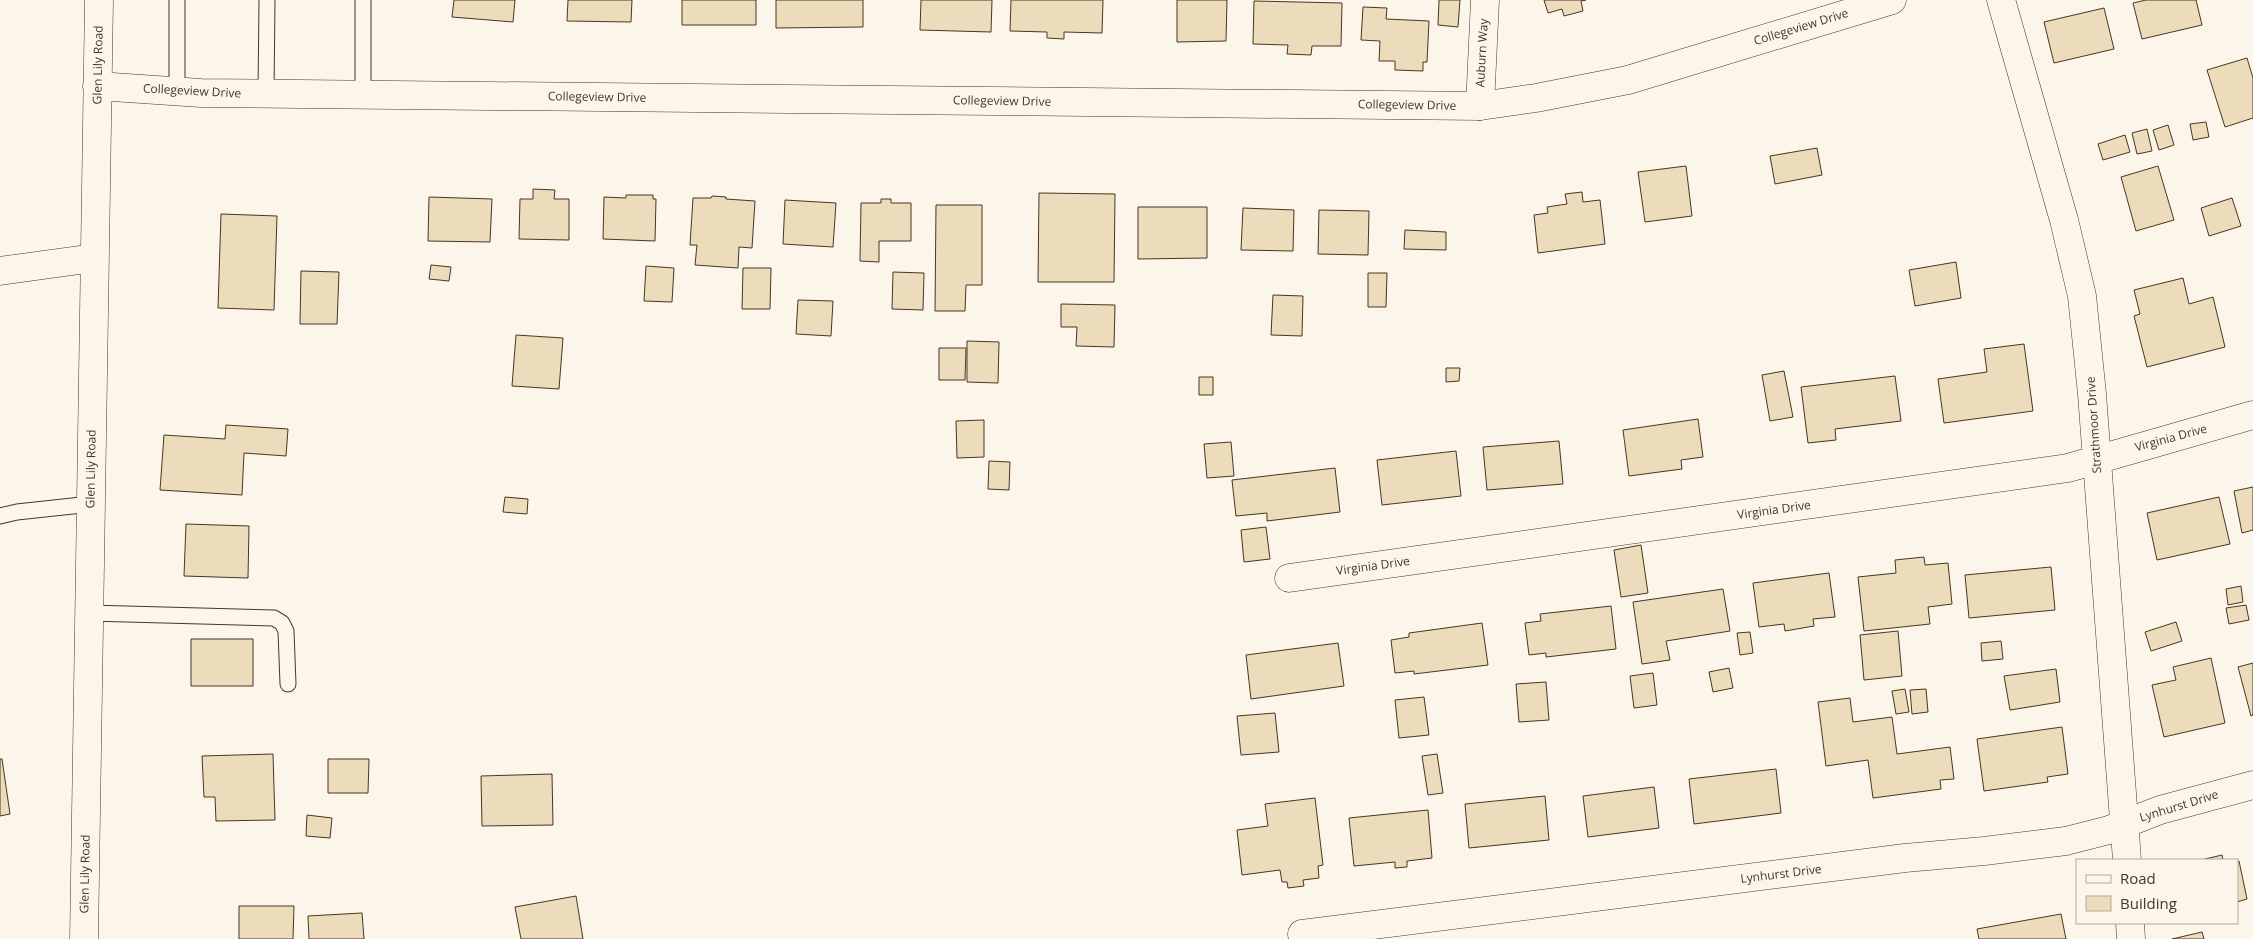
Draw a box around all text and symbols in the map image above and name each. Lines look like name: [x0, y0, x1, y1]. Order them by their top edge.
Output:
street label: Collegeview Drive: [1751, 4, 1851, 49]
street label: Auburn Way: [1471, 17, 1492, 88]
street label: Glen Lily Road: [88, 25, 107, 105]
street label: Collegeview Drive: [142, 79, 242, 102]
street label: Collegeview Drive: [548, 87, 647, 106]
street label: Collegeview Drive: [953, 91, 1052, 110]
street label: Collegeview Drive: [1358, 95, 1457, 114]
street label: Strathmoor Drive: [2082, 376, 2105, 474]
street label: Virginia Drive: [2133, 420, 2209, 455]
street label: Glen Lily Road: [81, 429, 100, 509]
street label: Virginia Drive: [1736, 496, 1812, 523]
street label: Virginia Drive: [1335, 552, 1411, 579]
street label: Lynhurst Drive: [2137, 785, 2221, 826]
street label: Glen Lily Road: [75, 834, 94, 914]
legend: [2076, 859, 2238, 924]
street label: Lynhurst Drive: [1739, 860, 1823, 887]
text: Road: [2120, 868, 2156, 888]
text: Building: [2120, 893, 2177, 913]

